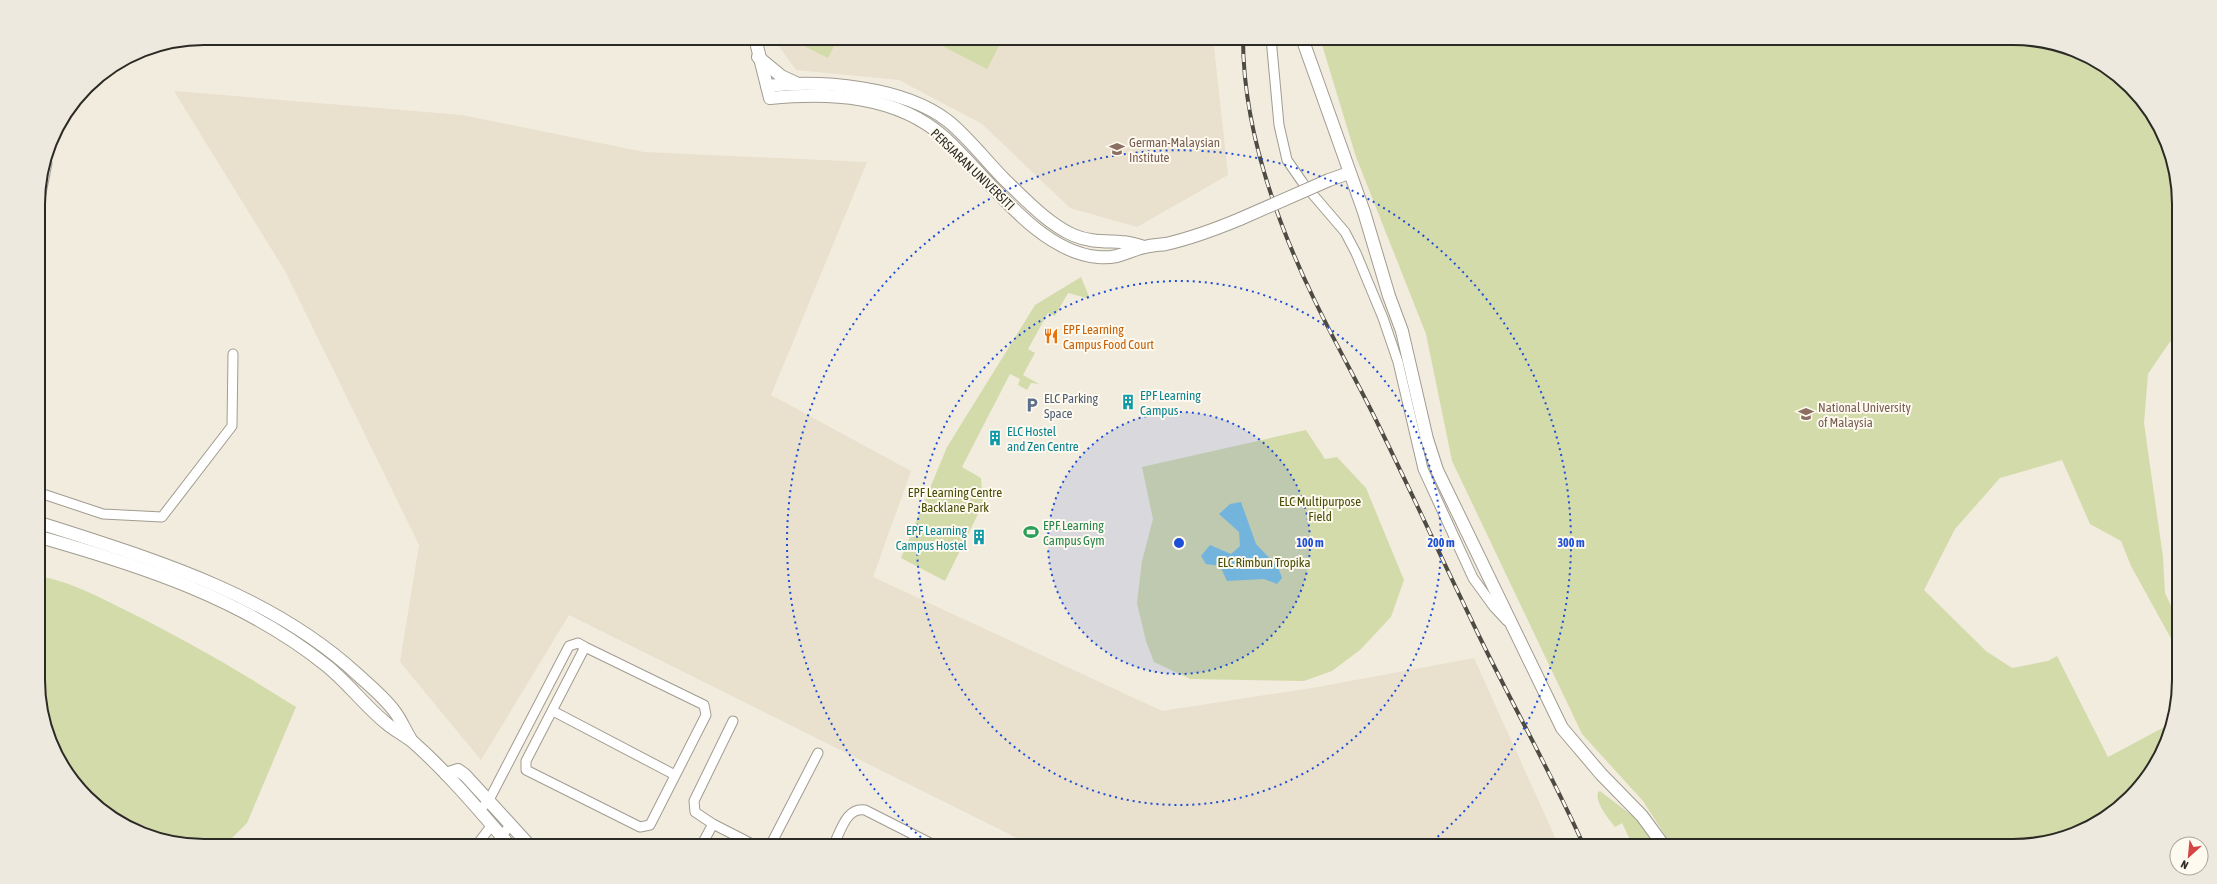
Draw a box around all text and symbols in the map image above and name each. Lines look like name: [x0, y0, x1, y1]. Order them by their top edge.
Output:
street label: PERSIARAN UNIVERSITI: [928, 126, 1018, 213]
place label: German-Malaysian Institute: [1129, 135, 1220, 165]
school or university icon: German-Malaysian Institute: [1108, 140, 1126, 158]
place label: EPF Learning Campus Food Court: [1063, 322, 1154, 352]
restaurant icon: EPF Learning Campus Food Court: [1042, 327, 1060, 345]
place label: EPF Learning Campus: [1140, 388, 1201, 418]
place label: ELC Parking Space: [1044, 391, 1099, 421]
building icon: EPF Learning Campus: [1119, 393, 1137, 411]
parking icon: ELC Parking Space: [1023, 396, 1041, 414]
place label: National University of Malaysia: [1818, 400, 1911, 430]
school or university icon: National University of Malaysia: [1797, 405, 1815, 423]
place label: ELC Hostel and Zen Centre: [1007, 424, 1079, 454]
building icon: ELC Hostel and Zen Centre: [986, 429, 1004, 447]
park label: EPF Learning Centre Backlane Park: [908, 485, 1002, 515]
park label: ELC Multipurpose Field: [1279, 494, 1361, 524]
place label: EPF Learning Campus Gym: [1043, 518, 1105, 548]
place label: EPF Learning Campus Hostel: [896, 523, 968, 553]
sports icon: EPF Learning Campus Gym: [1022, 523, 1040, 541]
building icon: EPF Learning Campus Hostel: [970, 528, 988, 546]
centre of rings: [1172, 536, 1186, 550]
text: 100 m: [1296, 536, 1324, 550]
text: 200 m: [1427, 536, 1455, 550]
text: 300 m: [1557, 536, 1585, 550]
park label: ELC Rimbun Tropika: [1217, 555, 1311, 570]
north arrow: [2169, 836, 2209, 876]
text: N: [2179, 858, 2190, 872]

